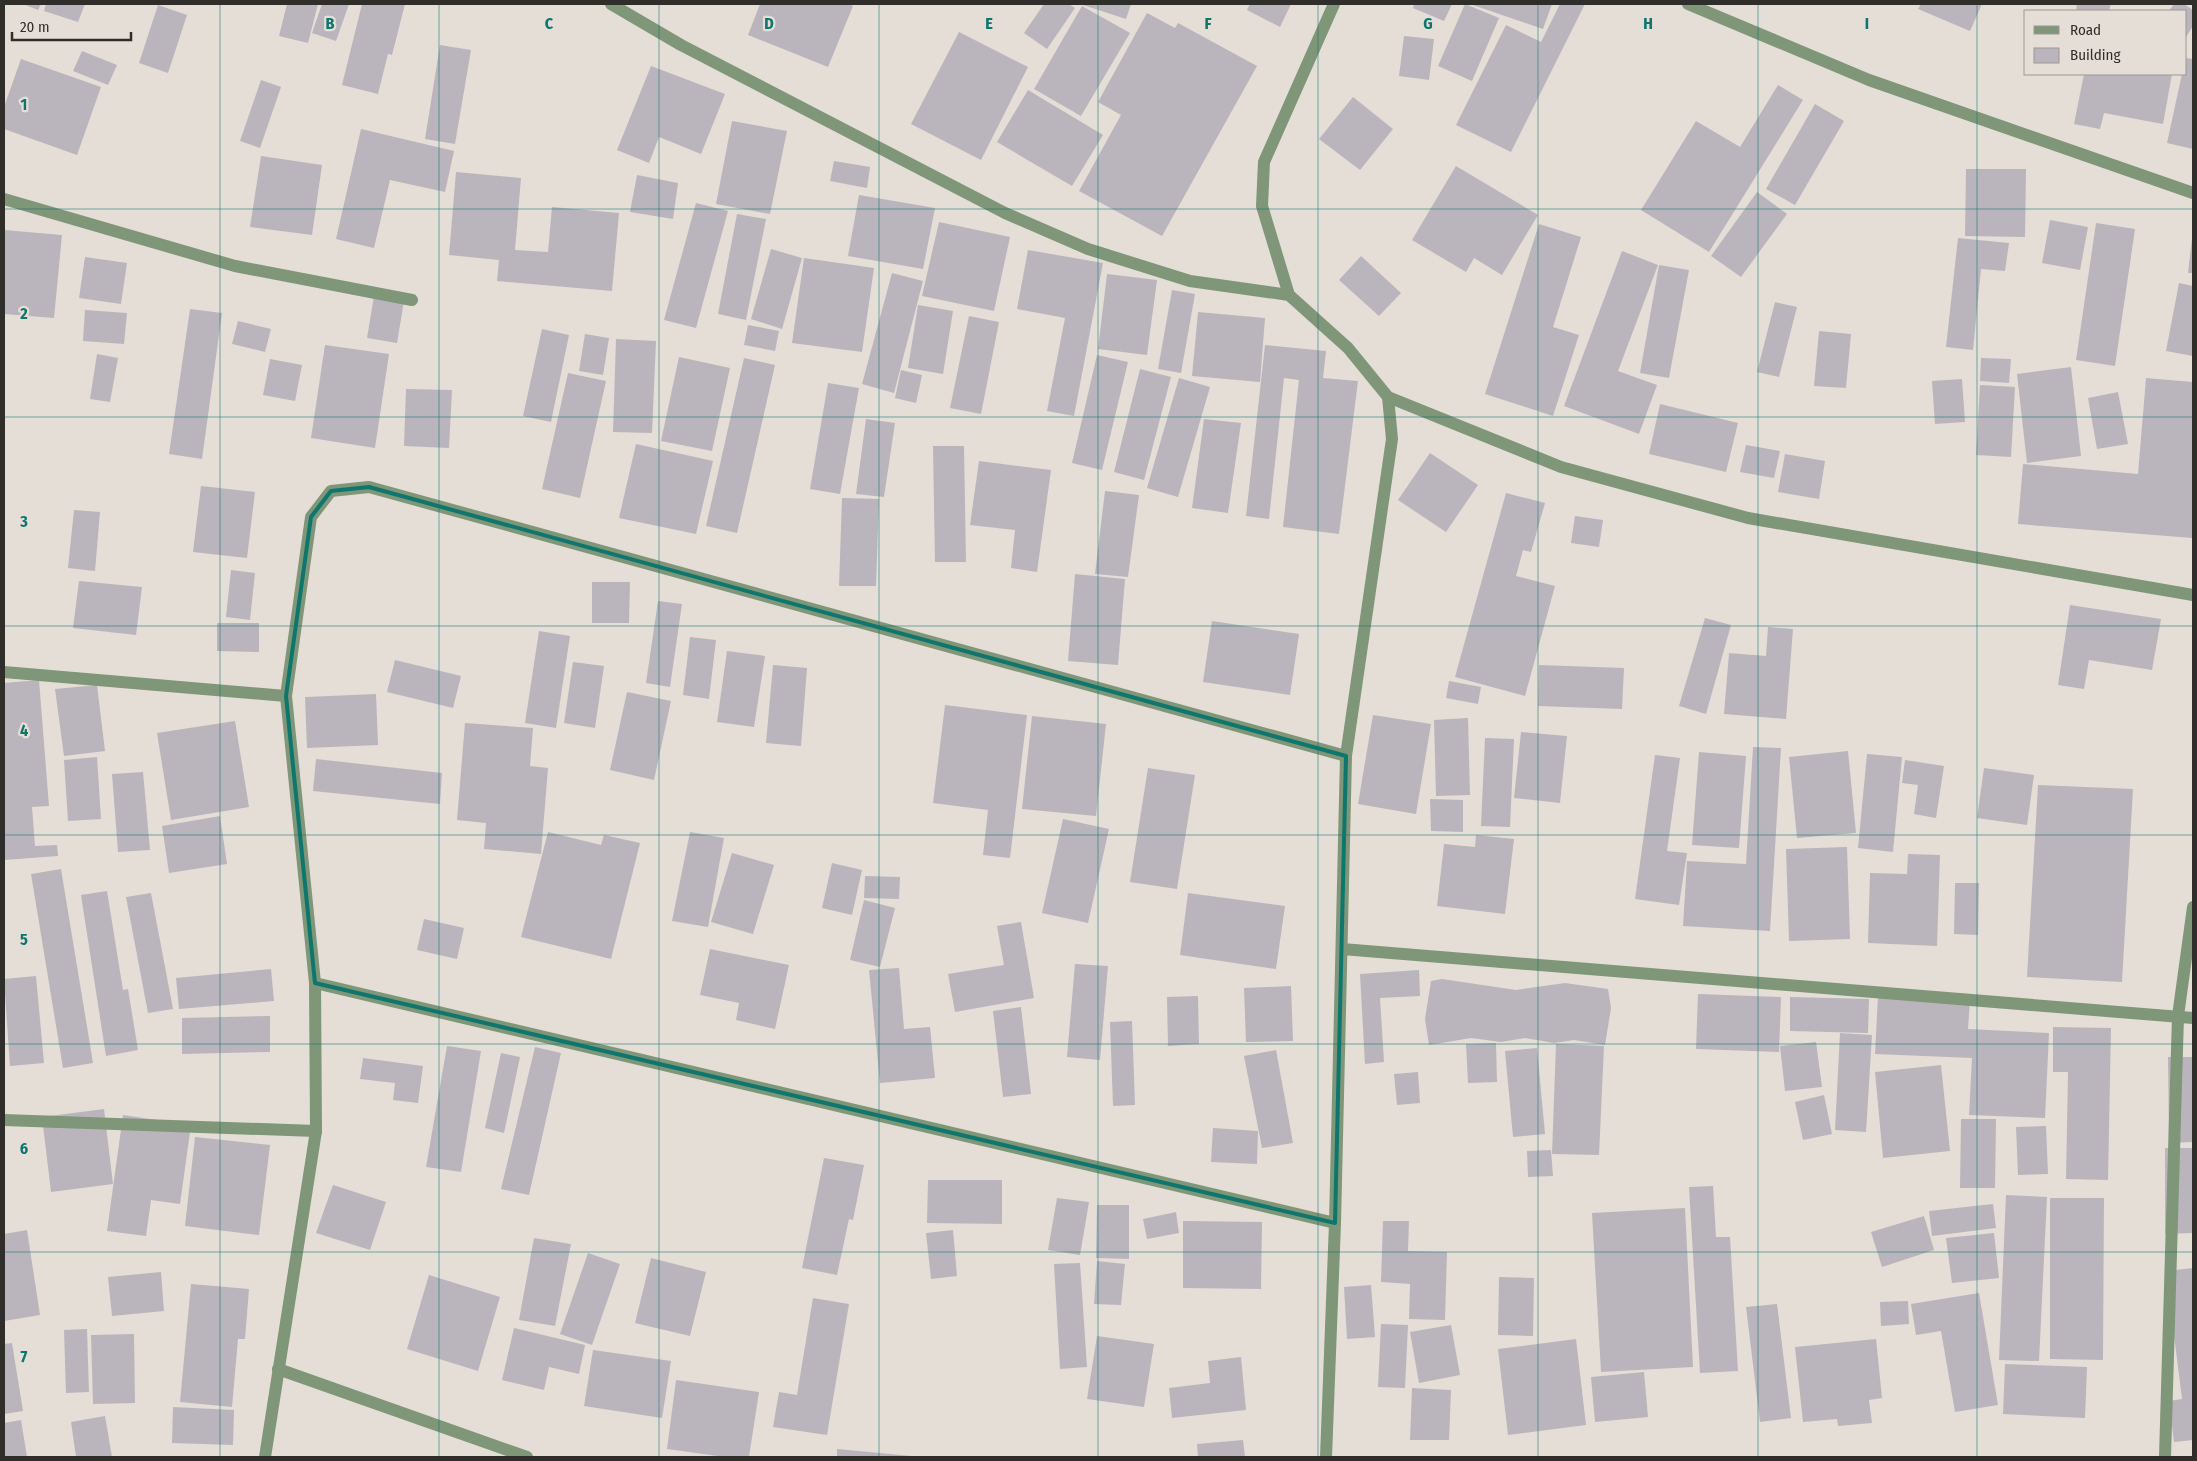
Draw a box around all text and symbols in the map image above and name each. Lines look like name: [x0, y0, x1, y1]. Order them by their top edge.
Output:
scale bar: [12, 10, 131, 42]
legend: [2024, 10, 2187, 75]
text: B: [326, 14, 335, 33]
text: C: [545, 14, 554, 33]
text: D: [764, 14, 774, 33]
text: E: [985, 14, 993, 33]
text: F: [1204, 14, 1212, 33]
text: G: [1423, 14, 1433, 33]
text: H: [1643, 14, 1653, 33]
text: I: [1865, 14, 1869, 33]
text: 20 m: [20, 18, 50, 36]
text: Road: [2070, 21, 2101, 39]
text: Building: [2070, 46, 2121, 64]
text: 1: [21, 95, 27, 114]
text: 2: [19, 304, 28, 323]
text: 3: [19, 512, 28, 531]
text: 4: [20, 721, 28, 740]
text: 5: [20, 930, 28, 949]
text: 6: [20, 1139, 28, 1158]
text: 7: [21, 1347, 28, 1366]

